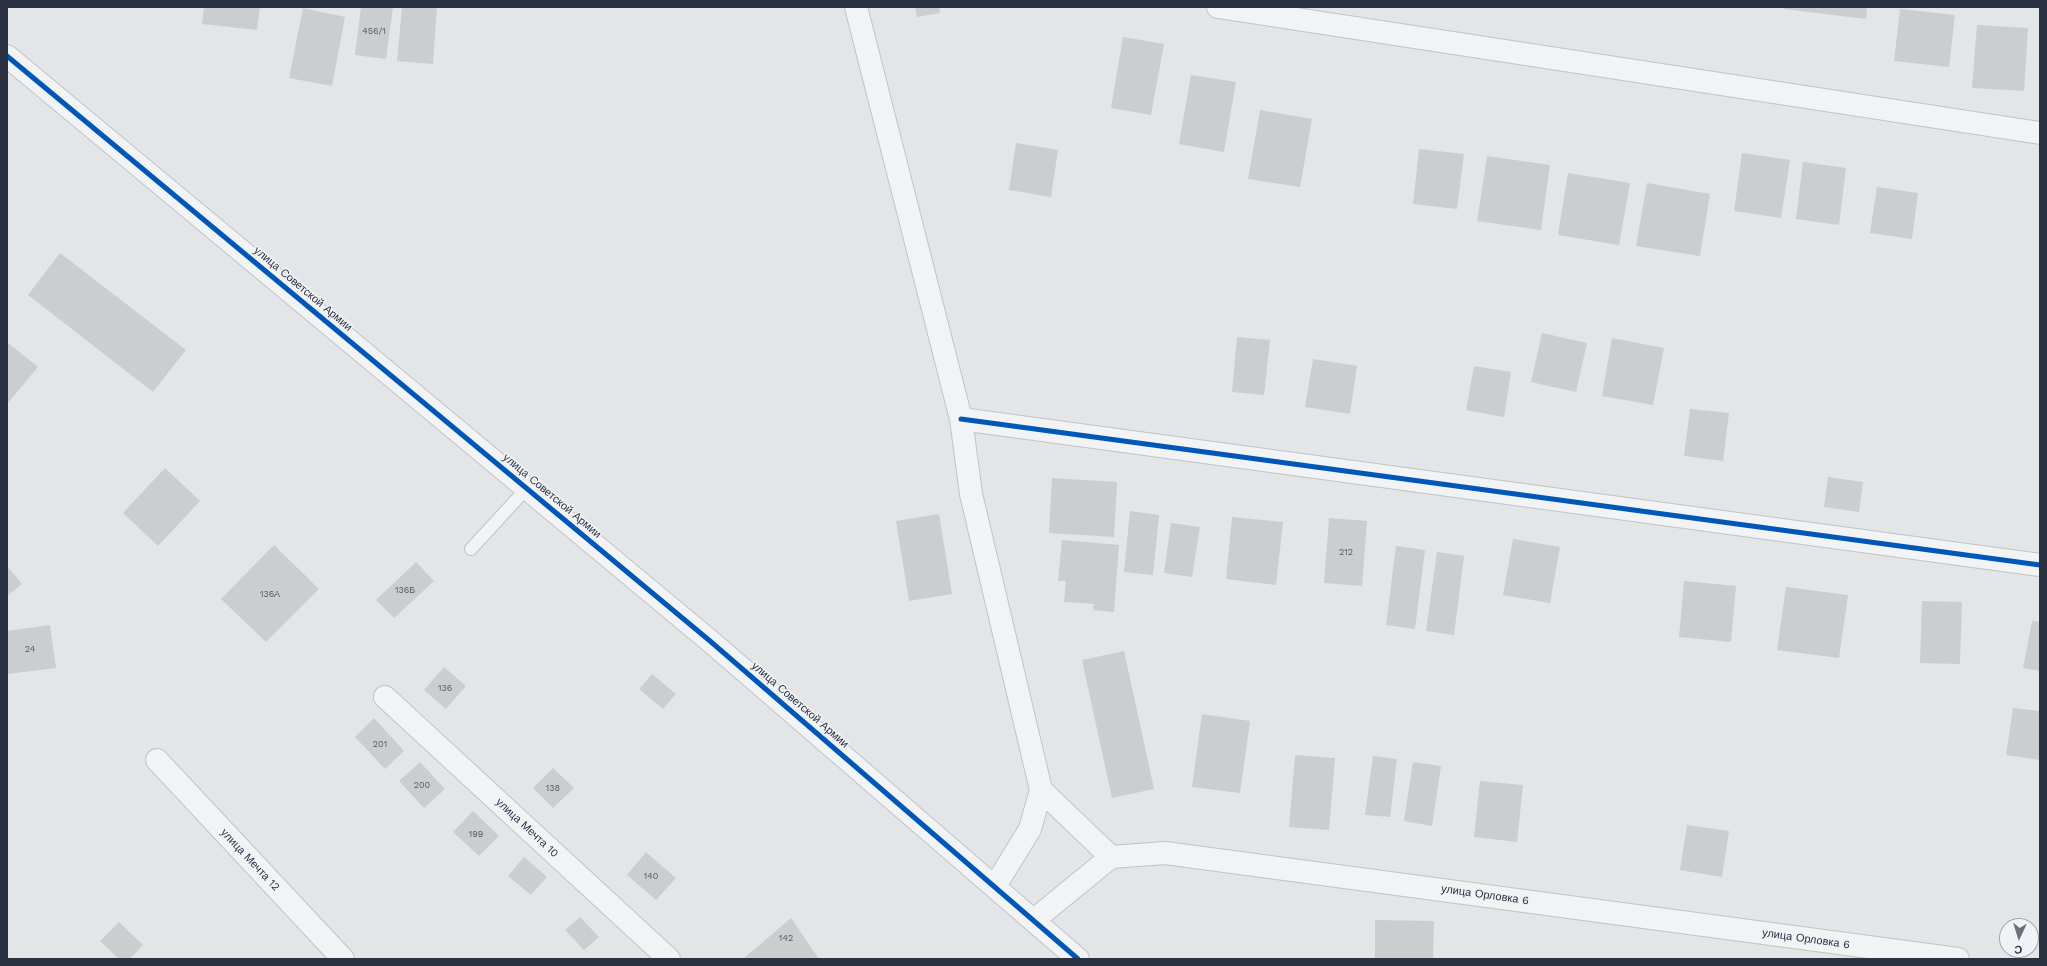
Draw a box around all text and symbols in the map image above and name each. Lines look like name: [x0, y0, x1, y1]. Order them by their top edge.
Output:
house number: 456/1: [362, 26, 386, 36]
street label: улица Советской Армии: [251, 244, 355, 334]
street label: улица Советской Армии: [500, 451, 604, 541]
house number: 212: [1339, 547, 1353, 557]
house number: 136Б: [395, 585, 415, 595]
house number: 136А: [260, 589, 280, 599]
house number: 24: [25, 644, 35, 654]
street label: улица Советской Армии: [749, 659, 851, 751]
house number: 136: [438, 683, 452, 693]
house number: 201: [373, 739, 387, 749]
house number: 200: [414, 780, 430, 790]
house number: 138: [546, 783, 560, 793]
street label: улица Мечта 10: [493, 796, 561, 860]
street label: улица Мечта 12: [218, 826, 282, 894]
house number: 199: [469, 829, 483, 839]
house number: 140: [644, 871, 658, 881]
street label: улица Орловка 6: [1440, 882, 1530, 908]
north arrow: [1999, 918, 2039, 958]
street label: улица Орловка 6: [1761, 926, 1851, 952]
house number: 142: [779, 933, 793, 943]
text: С: [2014, 943, 2023, 956]

